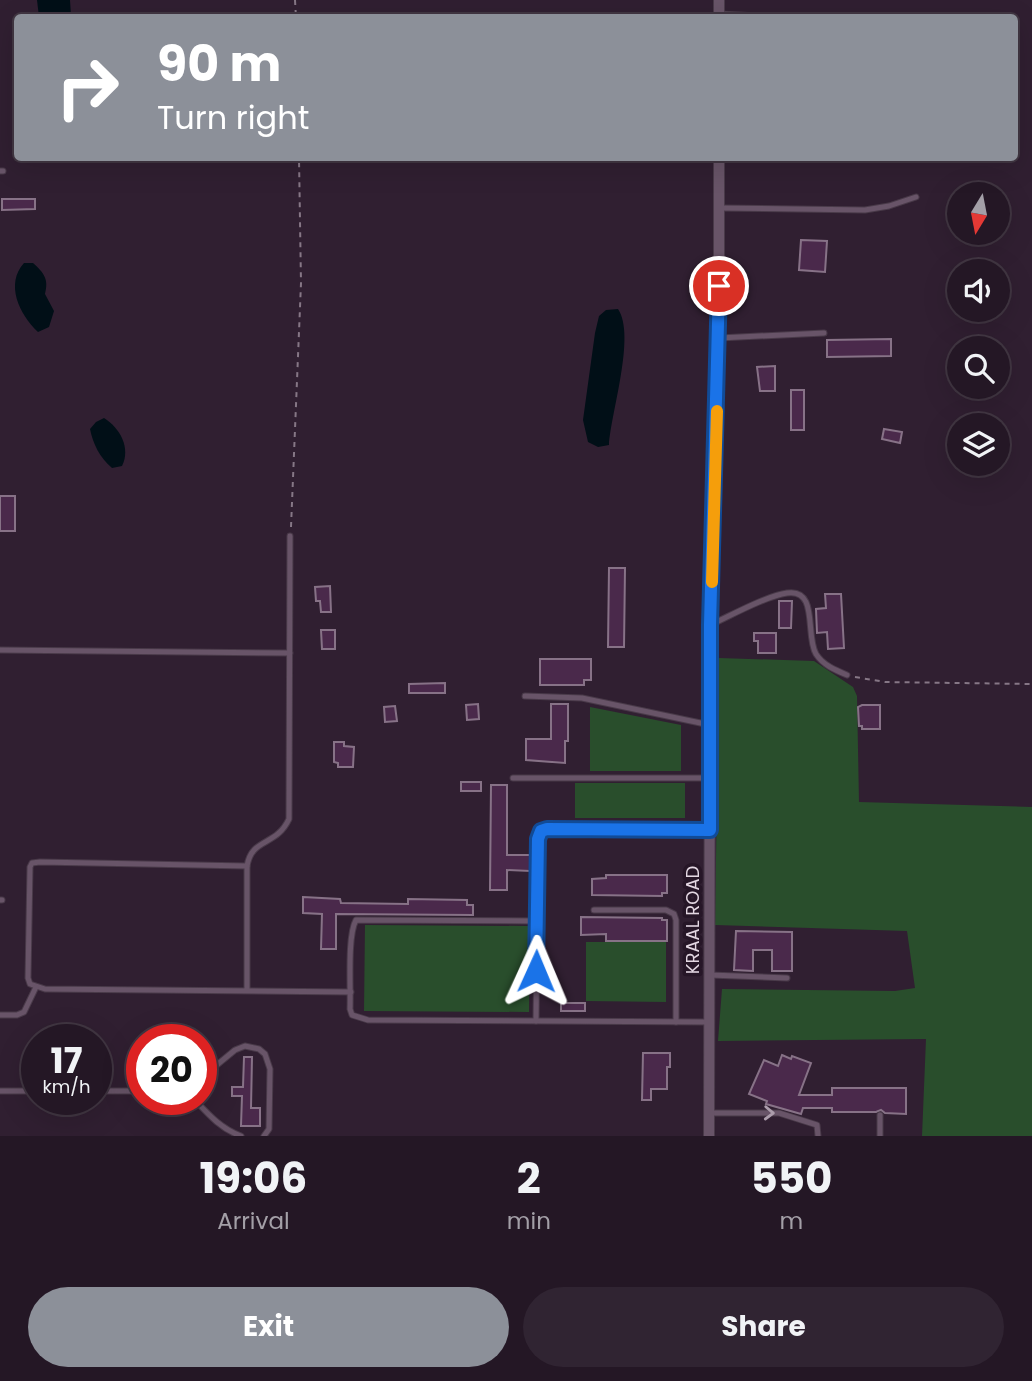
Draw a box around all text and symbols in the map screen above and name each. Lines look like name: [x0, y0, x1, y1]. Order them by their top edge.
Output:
text: 90 m: [157, 30, 281, 98]
icon: right: [42, 42, 133, 133]
text: Turn right: [157, 95, 309, 140]
north arrow: [947, 182, 1010, 245]
map controls: [947, 182, 1010, 476]
pin: [689, 256, 749, 316]
button: sound: [947, 259, 1010, 322]
icon: arrive: [700, 267, 738, 305]
button: search: [947, 336, 1010, 399]
button: layers: [947, 413, 1010, 476]
street label: KRAAL ROAD: [680, 866, 705, 974]
position arrow: [499, 934, 573, 1008]
speed limit sign: 20: [126, 1024, 217, 1115]
text: 17: [51, 1036, 82, 1085]
text: km/h: [43, 1074, 90, 1099]
one-way arrow: [764, 1106, 775, 1121]
text: 19:06: [200, 1149, 307, 1208]
text: 2: [517, 1149, 541, 1208]
text: 550: [750, 1149, 832, 1208]
text: Arrival: [217, 1205, 290, 1237]
text: min: [507, 1205, 551, 1237]
text: m: [780, 1205, 803, 1237]
button: Exit: [28, 1287, 509, 1367]
button: Share: [523, 1287, 1004, 1367]

